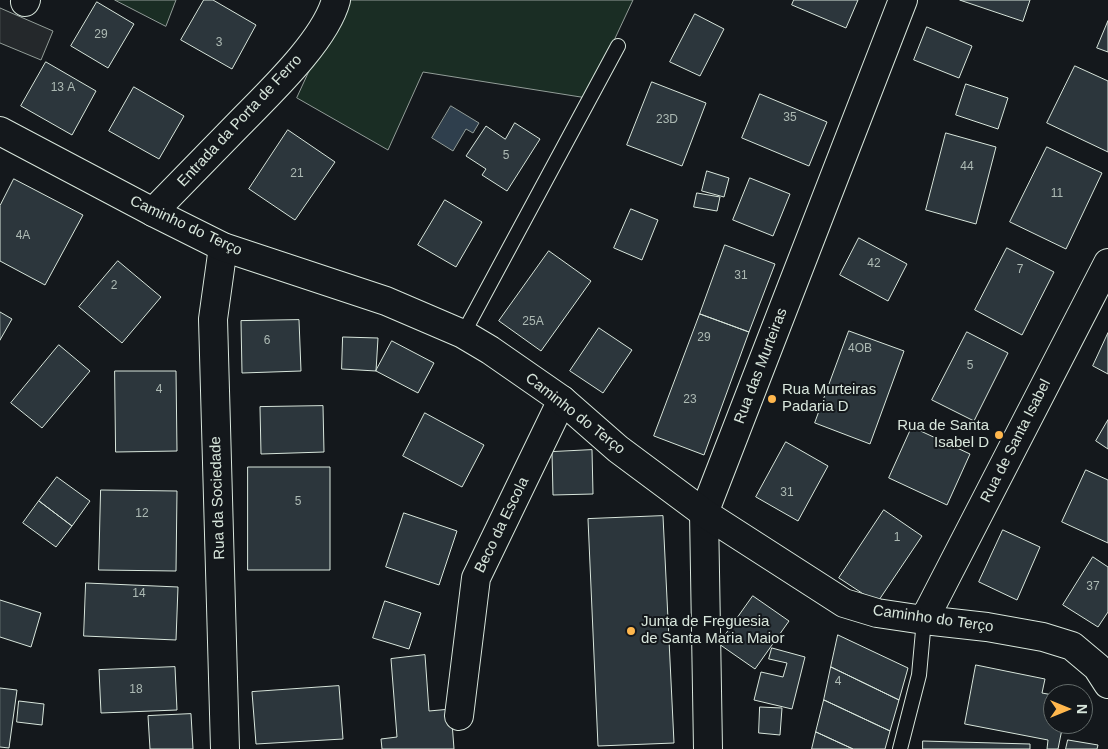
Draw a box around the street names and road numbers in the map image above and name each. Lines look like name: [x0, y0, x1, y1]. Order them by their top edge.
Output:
street label: Entrada da Porta de Ferro: [174, 51, 306, 191]
street label: Caminho do Terço: [127, 192, 245, 260]
street label: Rua das Murteiras: [731, 306, 791, 426]
street label: Caminho do Terço: [521, 369, 629, 459]
street label: Rua de Santa Isabel: [977, 376, 1055, 506]
street label: Rua da Sociedade: [207, 436, 229, 560]
street label: Beco da Escola: [471, 474, 533, 576]
street label: Caminho do Terço: [871, 602, 995, 636]

